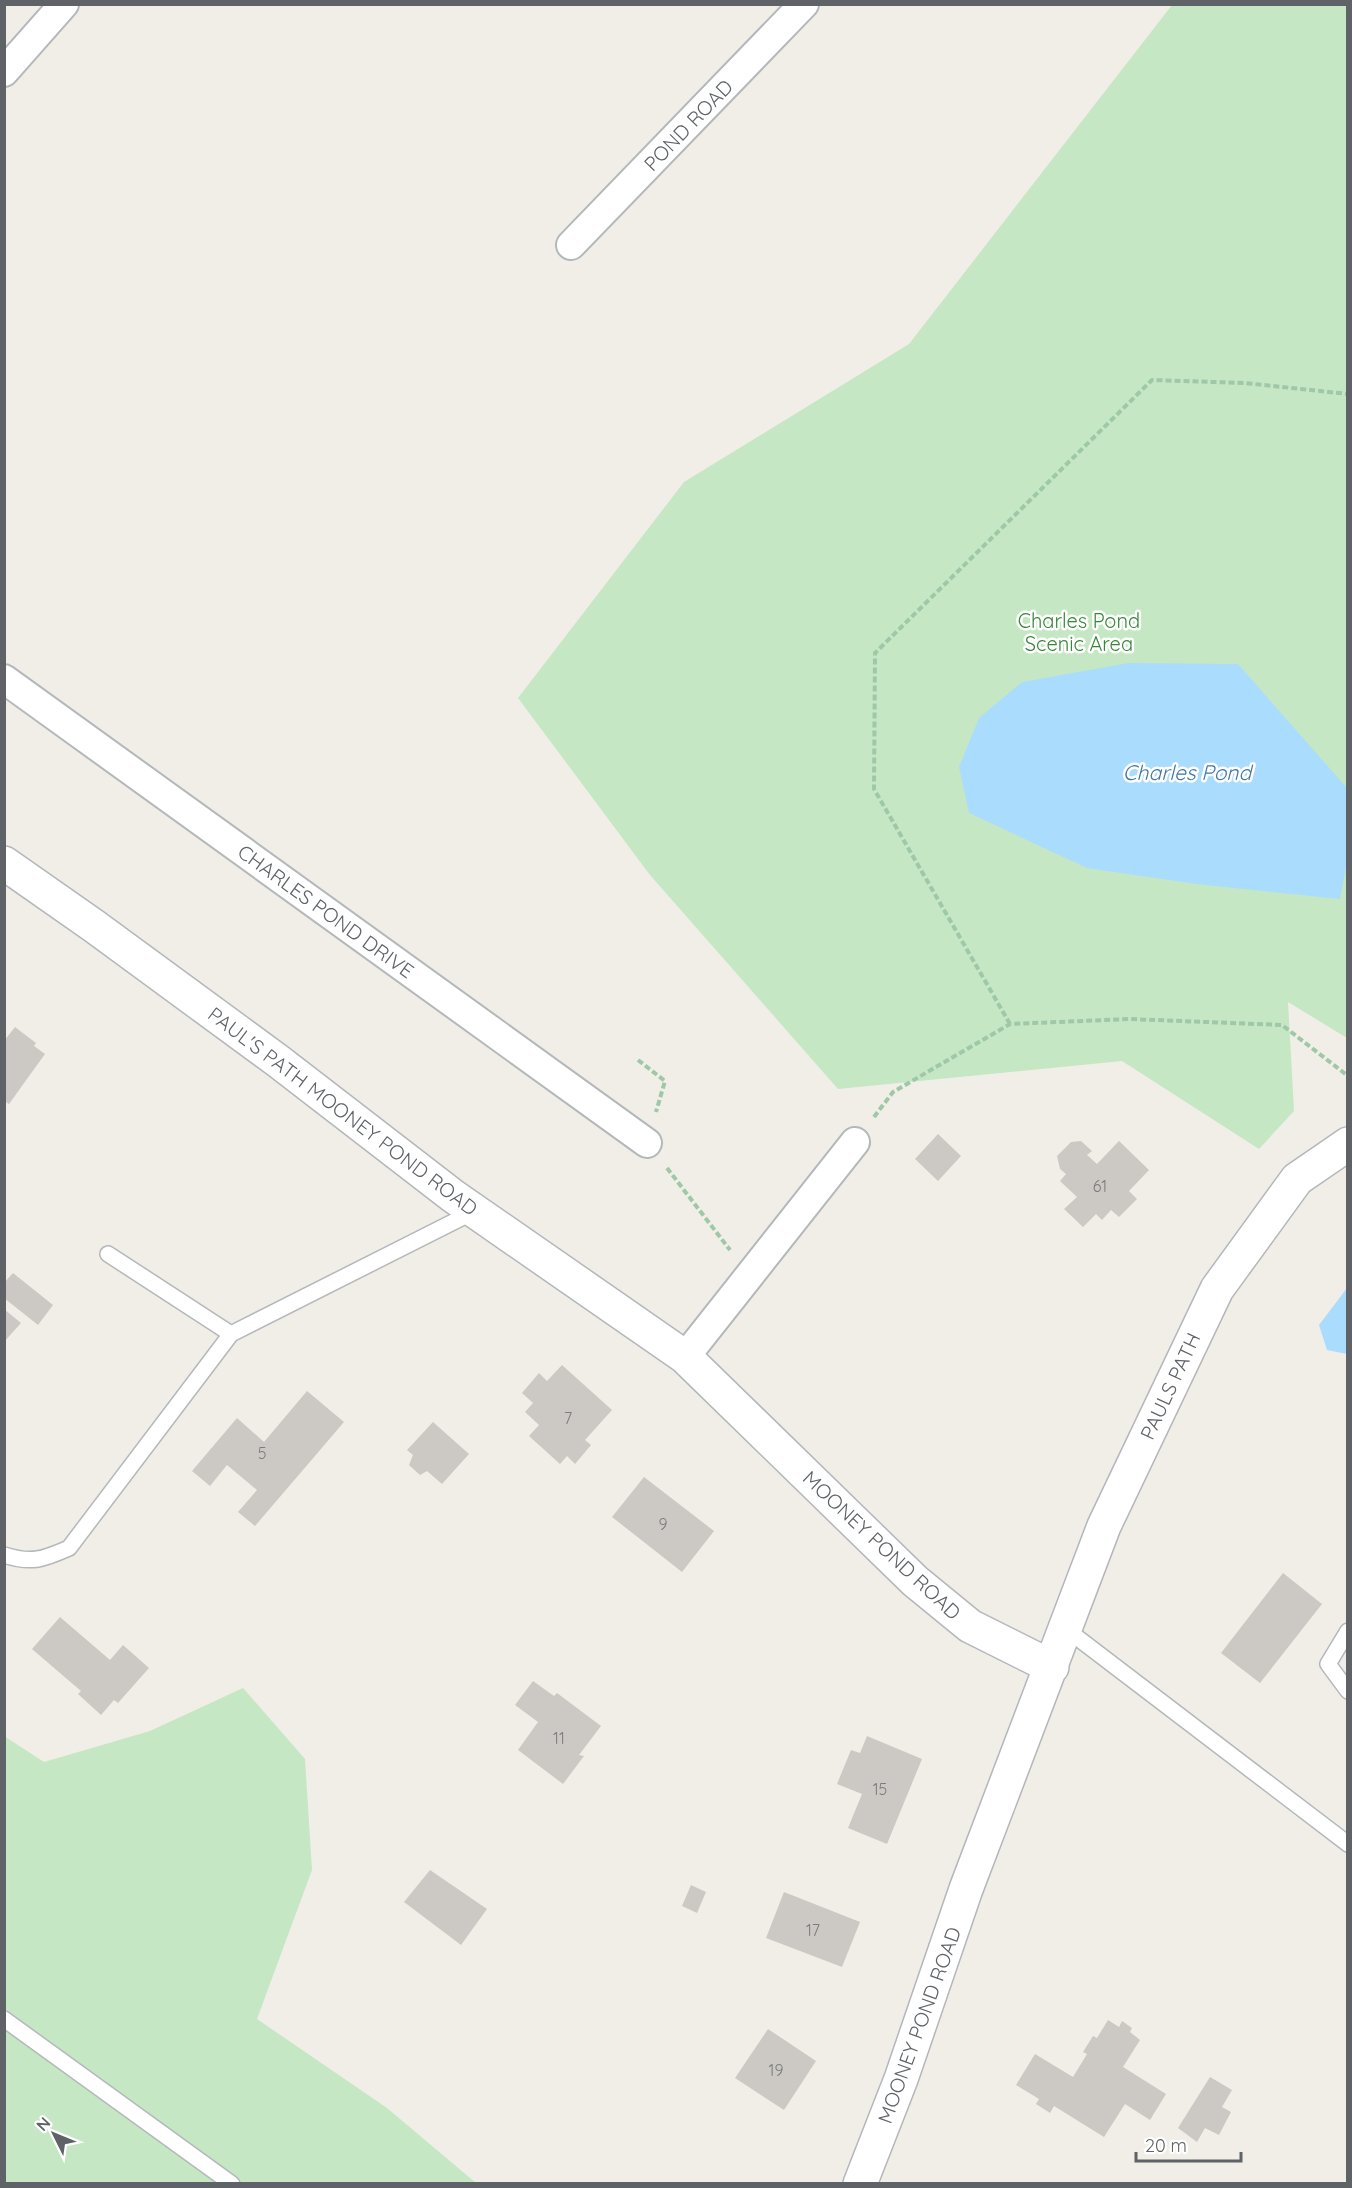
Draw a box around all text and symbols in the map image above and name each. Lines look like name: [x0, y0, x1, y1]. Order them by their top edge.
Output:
street label: POND ROAD: [638, 74, 738, 176]
park label: Charles Pond Scenic Area: [1018, 608, 1140, 656]
water label: Charles Pond: [1123, 759, 1253, 785]
street label: CHARLES POND DRIVE: [233, 839, 419, 983]
street label: PAUL'S PATH MOONEY POND ROAD: [203, 1001, 483, 1221]
house number: 61: [1093, 1176, 1107, 1196]
street label: PAULS PATH: [1134, 1329, 1206, 1443]
house number: 7: [564, 1408, 572, 1428]
house number: 5: [258, 1443, 266, 1463]
street label: MOONEY POND ROAD: [798, 1465, 966, 1625]
house number: 9: [659, 1514, 668, 1534]
house number: 11: [553, 1728, 565, 1748]
house number: 15: [873, 1779, 887, 1799]
house number: 17: [806, 1920, 820, 1940]
street label: MOONEY POND ROAD: [872, 1923, 966, 2127]
house number: 19: [769, 2060, 783, 2080]
north arrow: [24, 2104, 84, 2164]
text: N: [32, 2113, 54, 2135]
scale bar: [1136, 2125, 1241, 2163]
text: 20 m: [1145, 2134, 1187, 2157]

